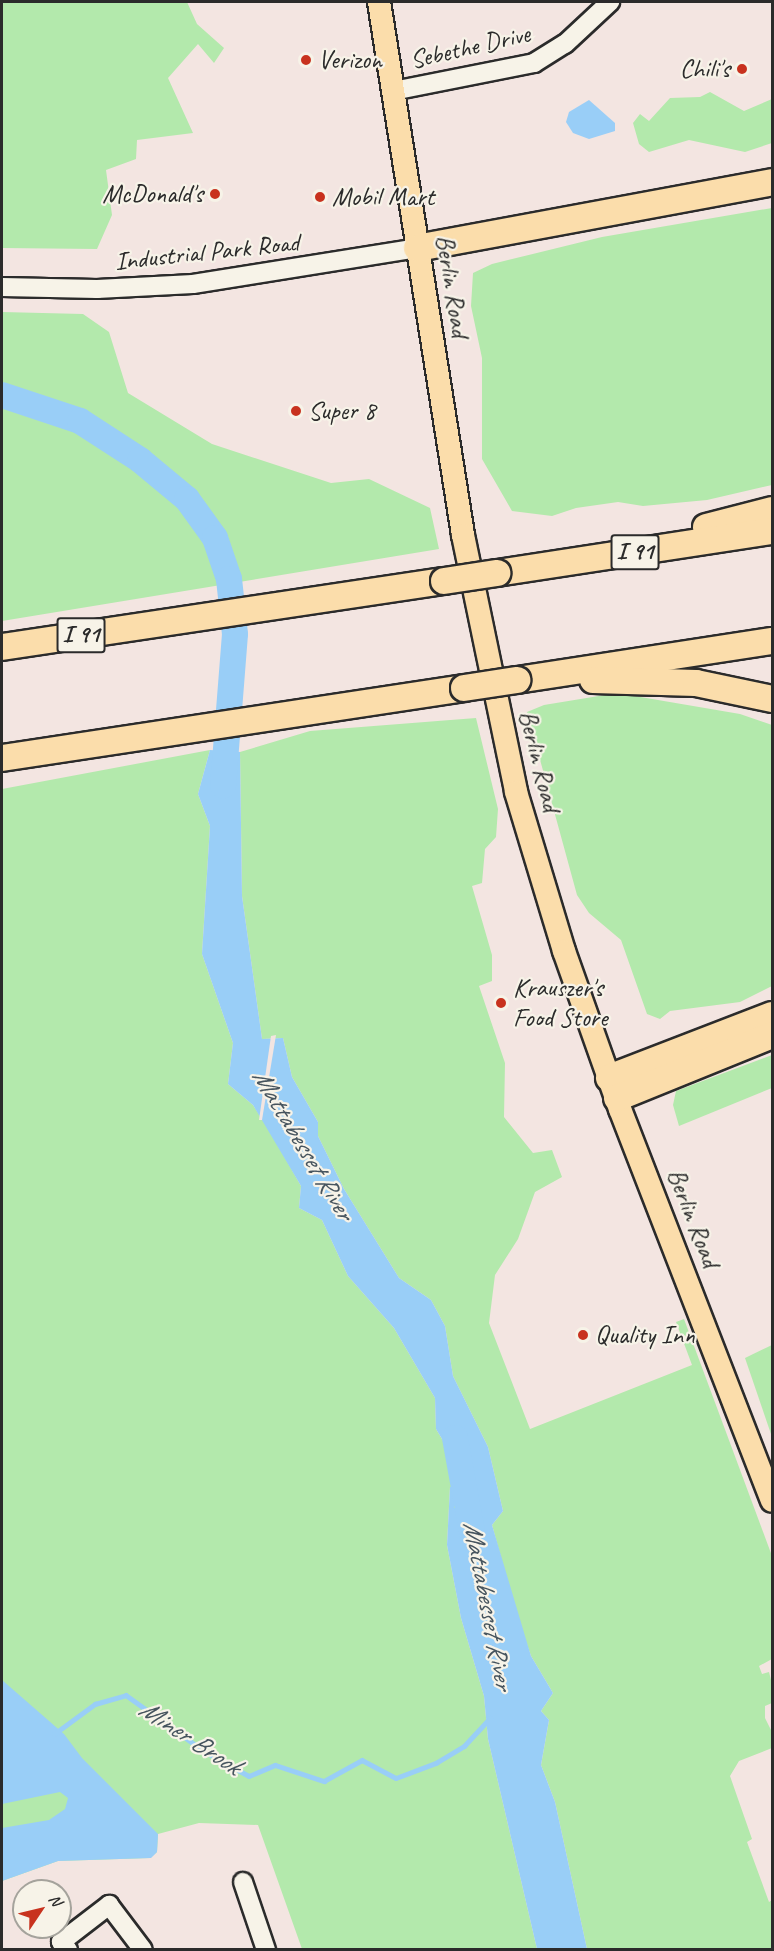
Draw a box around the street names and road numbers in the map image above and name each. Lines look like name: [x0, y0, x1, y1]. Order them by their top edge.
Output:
street label: Sebethe Drive: [407, 18, 533, 76]
street label: Industrial Park Road: [113, 227, 301, 277]
street label: Berlin Road: [429, 233, 475, 339]
road number: I 91: [610, 531, 660, 573]
road number: I 91: [56, 614, 106, 656]
street label: Berlin Road: [512, 708, 566, 814]
street label: Berlin Road: [660, 1165, 726, 1271]

